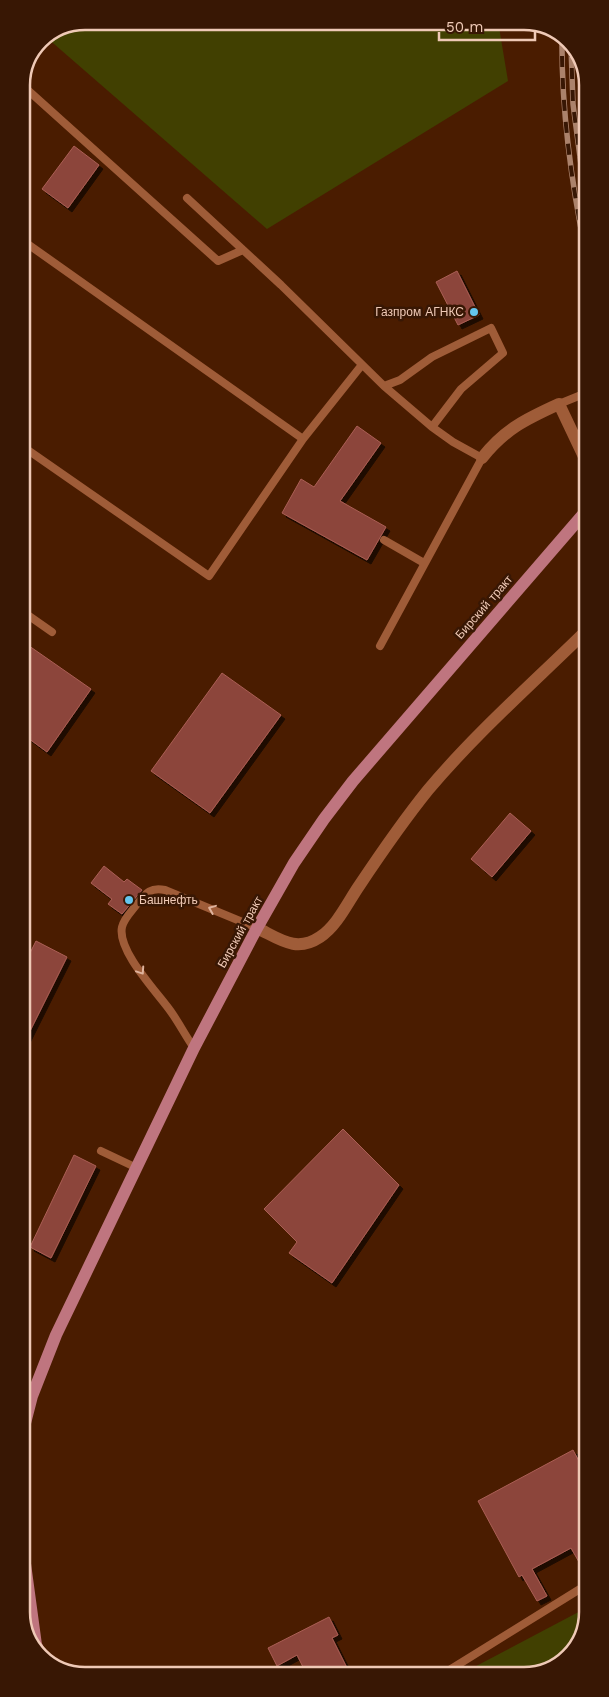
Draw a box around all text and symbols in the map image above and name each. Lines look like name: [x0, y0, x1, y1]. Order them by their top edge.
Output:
scale bar: [439, 10, 535, 42]
text: 50 m: [446, 18, 483, 36]
place label: Газпром АГНКС: [375, 305, 464, 319]
marker: Газпром АГНКС: [468, 306, 480, 318]
street label: Бирский тракт: [453, 572, 516, 642]
place label: Башнефть: [139, 893, 198, 907]
street label: Бирский тракт: [215, 893, 266, 970]
marker: Башнефть: [123, 894, 135, 906]
one-way arrow: [208, 905, 217, 916]
one-way arrow: [135, 965, 144, 975]

